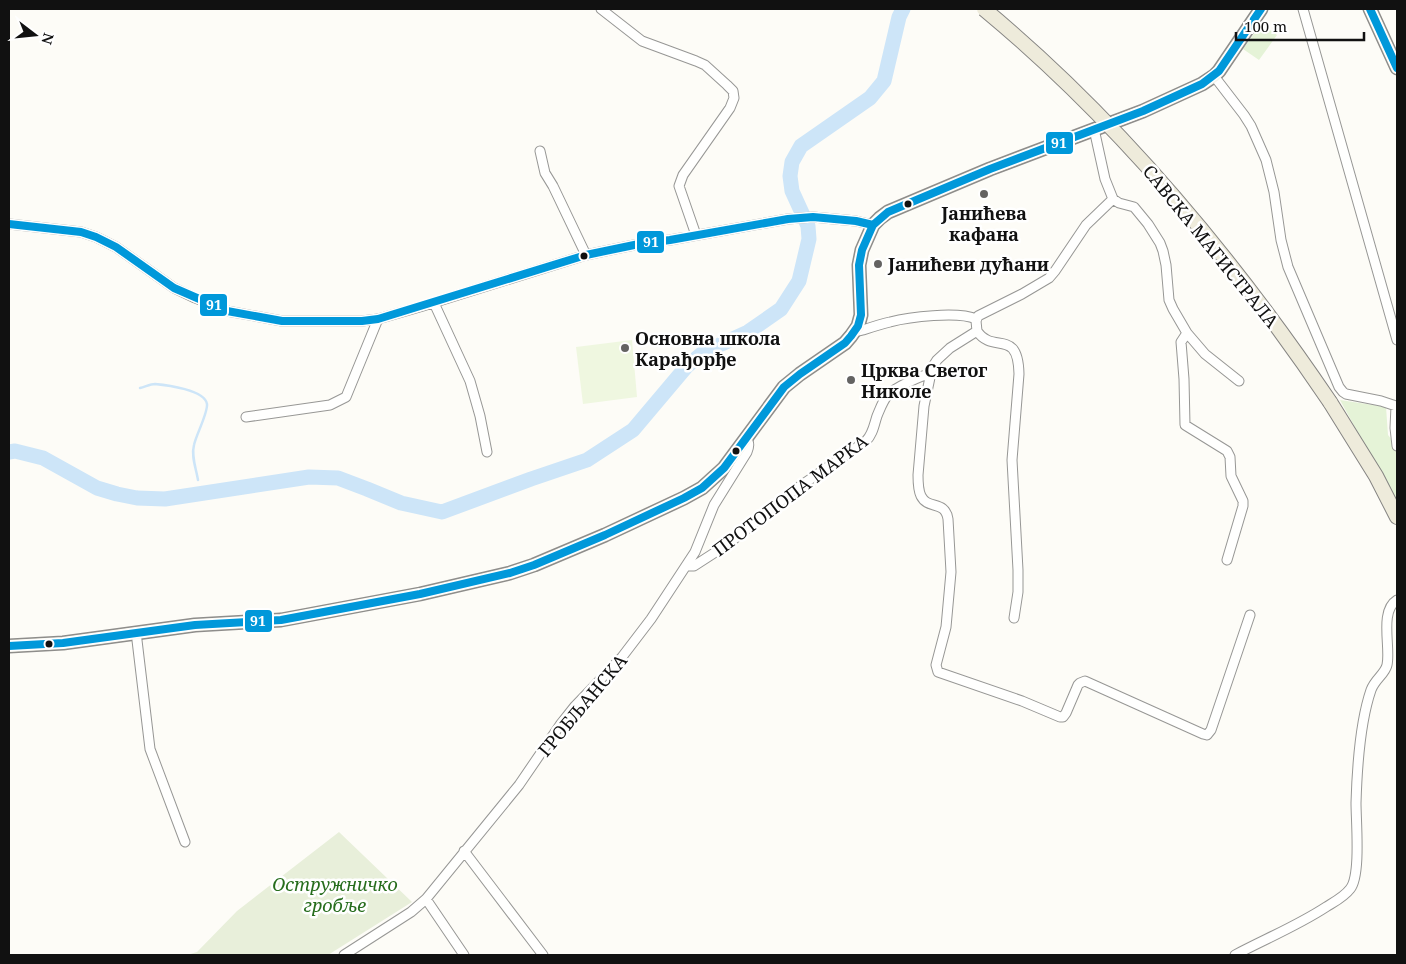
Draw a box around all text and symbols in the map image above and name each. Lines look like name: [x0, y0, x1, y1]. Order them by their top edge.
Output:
north arrow: [10, 10, 60, 60]
scale bar: [1236, 10, 1364, 42]
text: 100 m: [1244, 16, 1287, 36]
text: N: [37, 31, 59, 47]
line badge: 91: [1045, 131, 1074, 155]
text: 91: [1051, 133, 1067, 152]
street label: САВСКА МАГИСТРАЛА: [1138, 160, 1284, 333]
marker: Јанићева кафана: [978, 188, 990, 200]
unlabelled marker: [903, 199, 913, 209]
place label: Јанићева кафана: [940, 201, 1027, 246]
line badge: 91: [636, 230, 665, 254]
text: 91: [643, 232, 659, 251]
unlabelled marker: [579, 251, 589, 261]
place label: Јанићеви дућани: [887, 252, 1049, 276]
marker: Јанићеви дућани: [872, 258, 884, 270]
line badge: 91: [199, 293, 228, 317]
text: 91: [206, 295, 222, 314]
place label: Основна школа Карађорђе: [635, 326, 781, 371]
marker: Основна школа Карађорђе: [619, 342, 631, 354]
place label: Црква Светог Николе: [861, 358, 987, 403]
marker: Црква Светог Николе: [845, 374, 857, 386]
street label: ПРОТОПОПА МАРКА: [708, 429, 873, 561]
unlabelled marker: [731, 446, 741, 456]
line badge: 91: [244, 609, 273, 633]
text: 91: [250, 611, 266, 630]
unlabelled marker: [44, 639, 54, 649]
street label: ГРОБЉАНСКА: [532, 649, 632, 761]
park label: Остружничко гробље: [272, 872, 398, 917]

